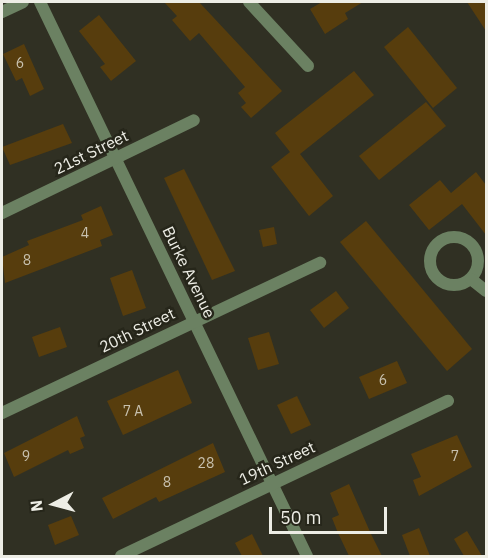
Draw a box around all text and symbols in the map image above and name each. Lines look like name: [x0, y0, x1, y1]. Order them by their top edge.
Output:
house number: 6: [16, 55, 24, 71]
street label: 21st Street: [51, 126, 131, 178]
street label: Burke Avenue: [159, 223, 219, 321]
house number: 4: [81, 225, 89, 241]
house number: 8: [23, 252, 31, 268]
street label: 20th Street: [96, 303, 178, 357]
house number: 6: [379, 372, 387, 388]
house number: 7 A: [123, 403, 143, 419]
street label: 19th Street: [236, 437, 318, 489]
house number: 9: [22, 448, 30, 464]
house number: 7: [451, 448, 459, 464]
house number: 28: [198, 455, 214, 471]
north arrow: [24, 474, 84, 534]
house number: 8: [163, 474, 171, 490]
scale bar: [272, 495, 390, 533]
text: N: [26, 499, 47, 513]
text: 50 m: [280, 506, 322, 529]

